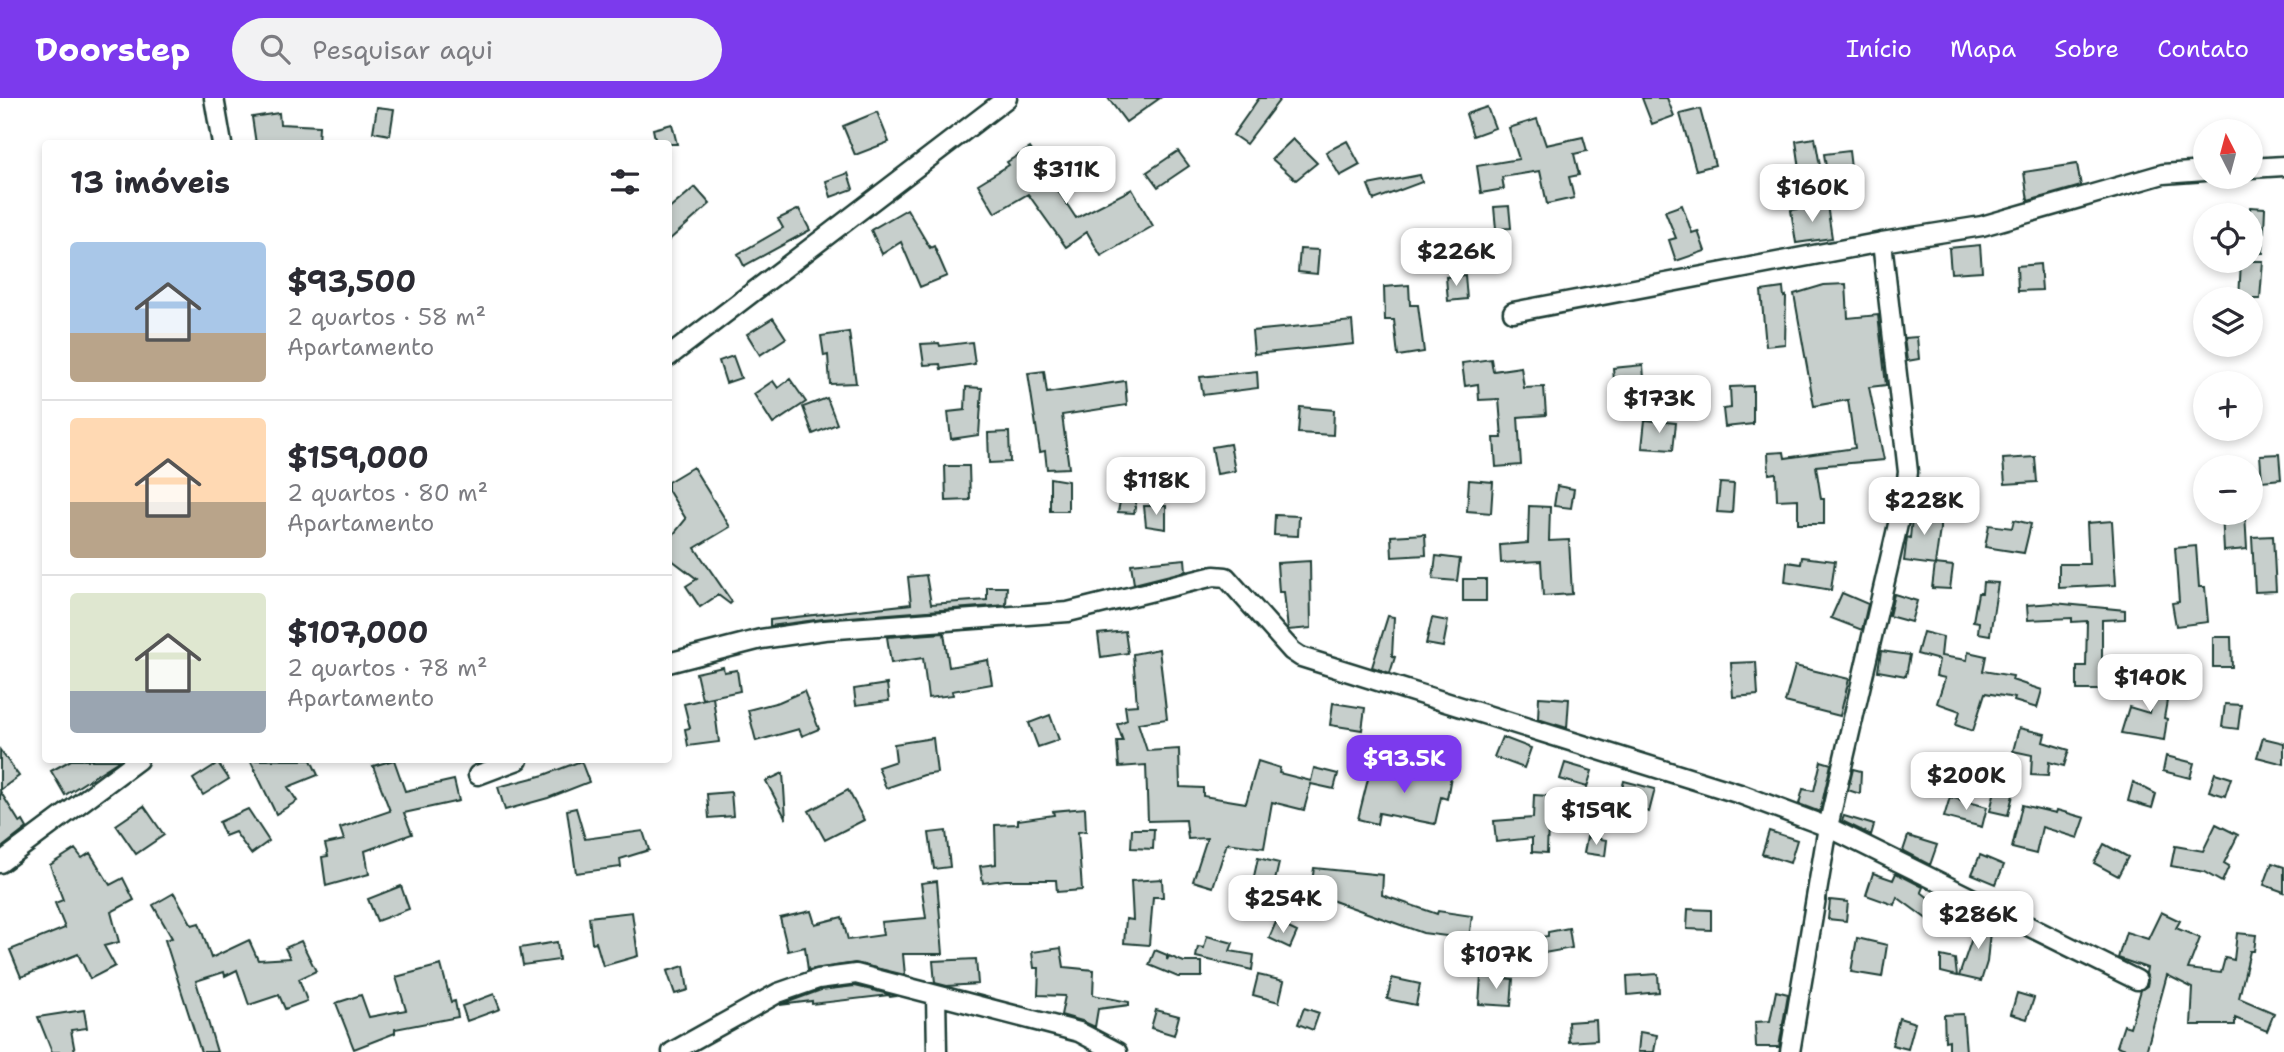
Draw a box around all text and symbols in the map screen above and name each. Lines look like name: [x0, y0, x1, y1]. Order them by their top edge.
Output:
search box: [232, 18, 722, 81]
text: Doorstep: [35, 27, 190, 72]
icon: search: [256, 30, 294, 68]
text: Pesquisar aqui: [312, 32, 493, 67]
text: Início: [1846, 33, 1912, 65]
text: Mapa: [1950, 33, 2016, 65]
text: Sobre: [2054, 33, 2119, 65]
text: Contato: [2157, 33, 2249, 65]
north arrow: [2193, 119, 2263, 189]
map controls: [2193, 119, 2263, 525]
pin: $311K: [1017, 146, 1115, 206]
text: $311K: [1033, 154, 1099, 184]
text: 13 imóveis: [70, 162, 230, 203]
icon: filters: [606, 163, 644, 201]
pin: $160K: [1763, 164, 1861, 224]
text: $160K: [1776, 172, 1848, 202]
button: locate: [2193, 203, 2263, 273]
pin: $226K: [1407, 228, 1505, 288]
text: $226K: [1417, 236, 1495, 266]
text: $93,500: [287, 261, 416, 302]
icon: home: [126, 270, 210, 354]
button: layers: [2193, 287, 2263, 357]
text: 2 quartos · 58 m²: [287, 302, 486, 332]
text: Apartamento: [287, 332, 434, 362]
button: +: [2193, 371, 2263, 441]
pin: $173K: [1610, 376, 1708, 435]
text: $173K: [1623, 383, 1695, 413]
text: $159,000: [287, 437, 429, 478]
icon: home: [126, 446, 210, 530]
button: −: [2193, 455, 2263, 525]
pin: $118K: [1107, 458, 1205, 517]
text: $118K: [1122, 465, 1190, 495]
text: 2 quartos · 80 m²: [287, 478, 488, 508]
pin: $228K: [1875, 478, 1973, 537]
text: $228K: [1885, 485, 1963, 515]
text: Apartamento: [287, 508, 434, 538]
text: $107,000: [287, 612, 429, 653]
icon: home: [126, 621, 210, 705]
text: 2 quartos · 78 m²: [287, 653, 488, 683]
pin: $140K: [2101, 654, 2199, 714]
text: $140K: [2114, 662, 2186, 692]
text: Apartamento: [287, 683, 434, 713]
pin: $93.5K: [1347, 736, 1461, 795]
text: $93.5K: [1363, 743, 1445, 773]
pin: $200K: [1917, 752, 2015, 812]
text: $200K: [1927, 760, 2005, 790]
pin: $159K: [1547, 788, 1645, 847]
text: $159K: [1560, 795, 1632, 825]
pin: $254K: [1234, 876, 1332, 935]
text: $254K: [1244, 883, 1322, 913]
pin: $286K: [1929, 892, 2027, 951]
text: $286K: [1938, 899, 2018, 929]
pin: $107K: [1447, 932, 1545, 991]
text: $107K: [1460, 939, 1532, 969]

